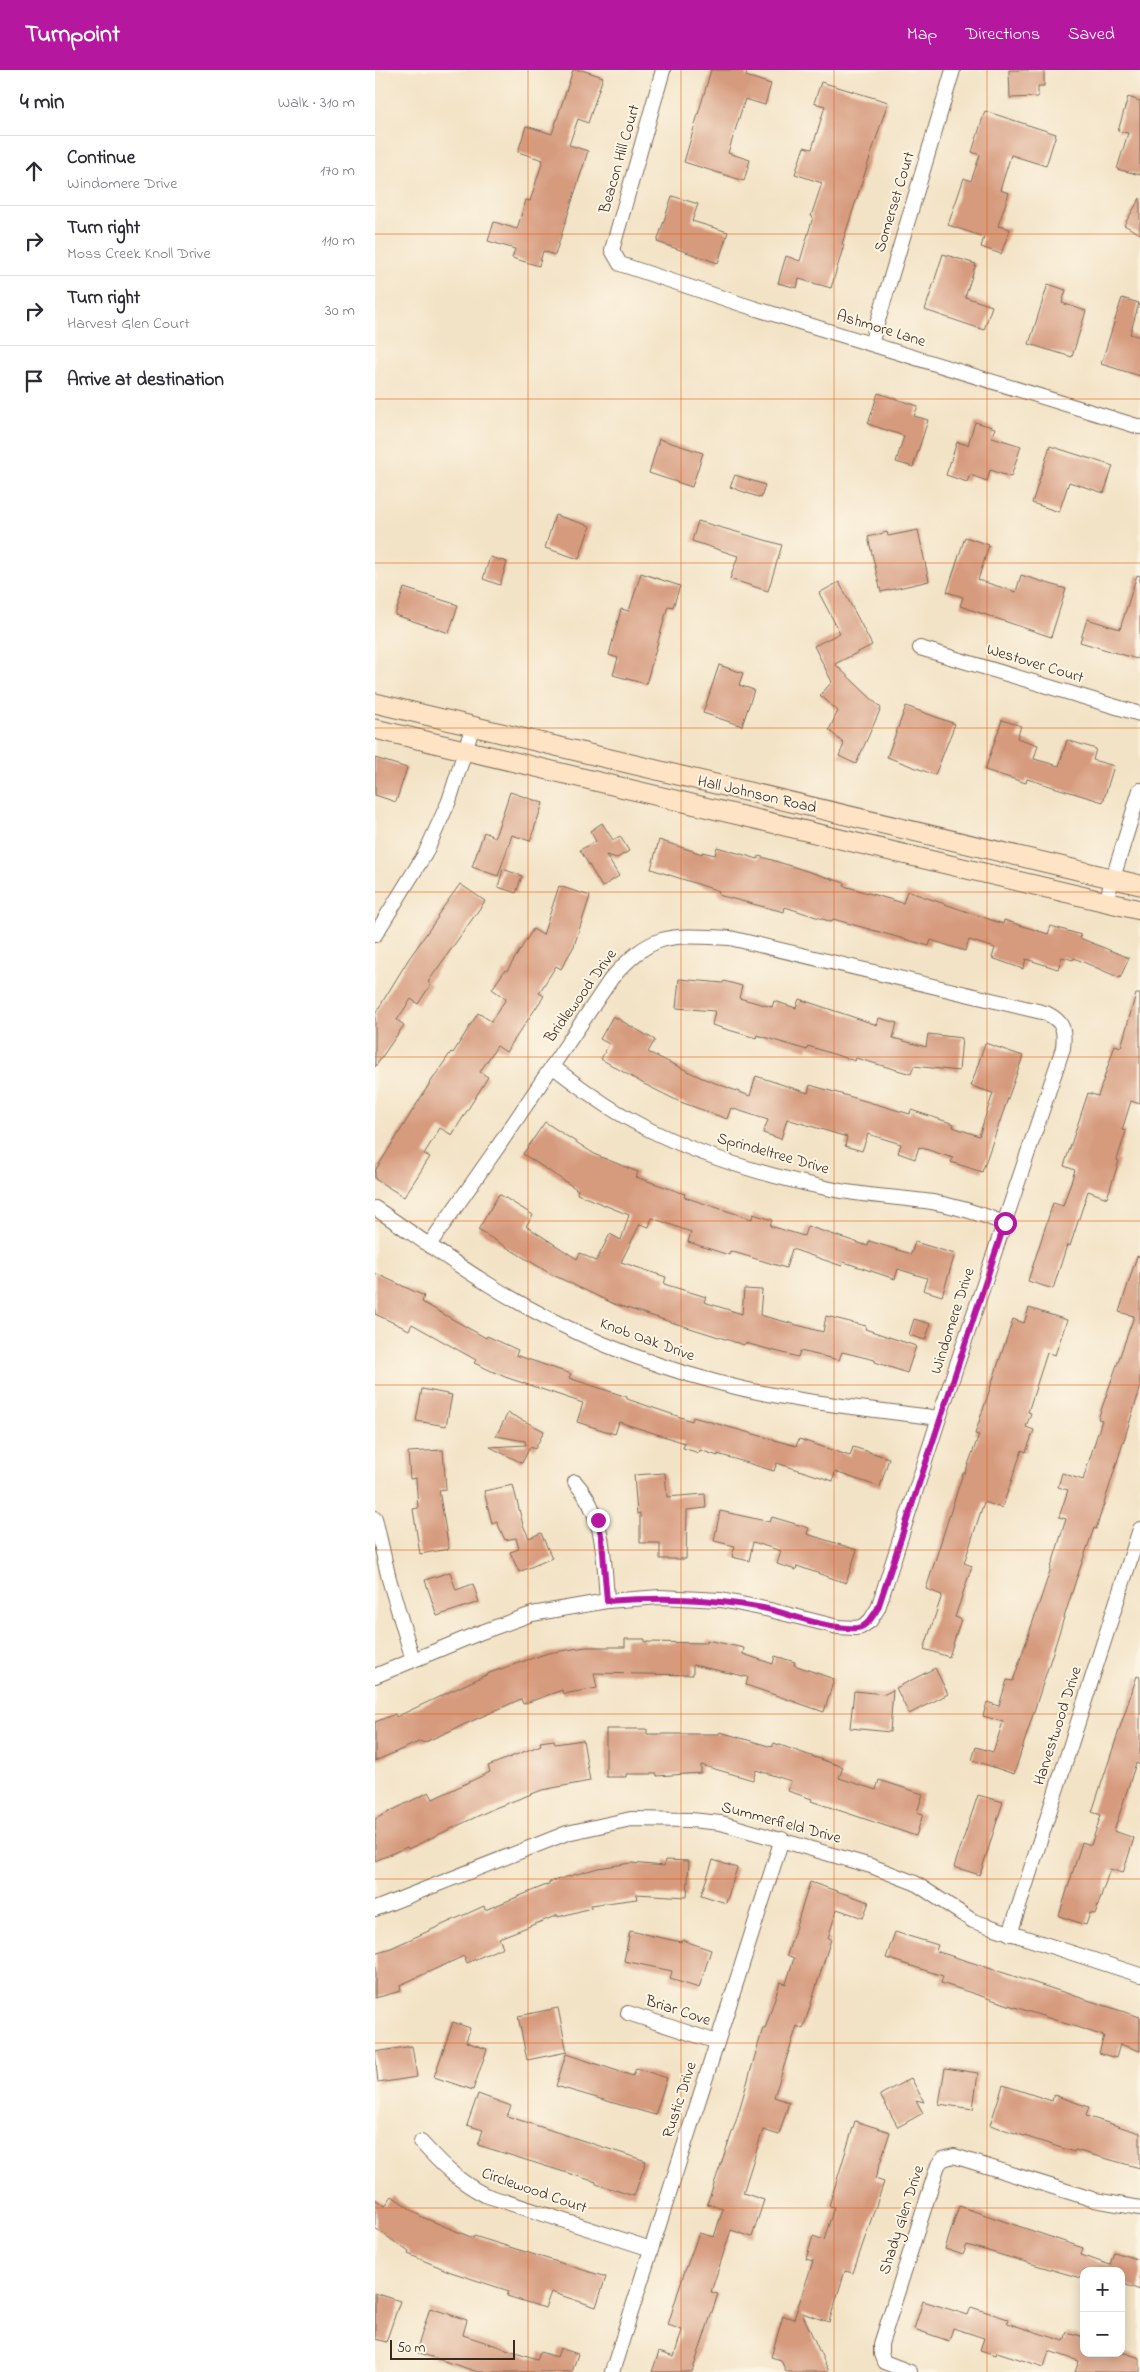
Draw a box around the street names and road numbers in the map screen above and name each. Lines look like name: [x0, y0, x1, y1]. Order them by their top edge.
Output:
street label: Beacon Hill Court: [593, 101, 647, 217]
street label: Somerset Court: [868, 148, 922, 255]
street label: Ashmore Lane: [833, 304, 929, 354]
street label: Westover Court: [983, 638, 1087, 690]
street label: Hall Johnson Road: [695, 770, 819, 820]
street label: Bridlewood Drive: [538, 943, 624, 1049]
street label: Sprindeltree Drive: [714, 1127, 833, 1182]
street label: Windomere Drive: [925, 1264, 982, 1377]
street label: Knob Oak Drive: [596, 1312, 699, 1369]
street label: Harvestwood Drive: [1027, 1663, 1089, 1788]
street label: Summerfield Drive: [719, 1796, 844, 1851]
street label: Briar Cove: [641, 1989, 714, 2033]
street label: Rustic Drive: [656, 2058, 704, 2141]
street label: Shady Glen Drive: [873, 2161, 931, 2278]
street label: Circlewood Court: [478, 2162, 591, 2220]

